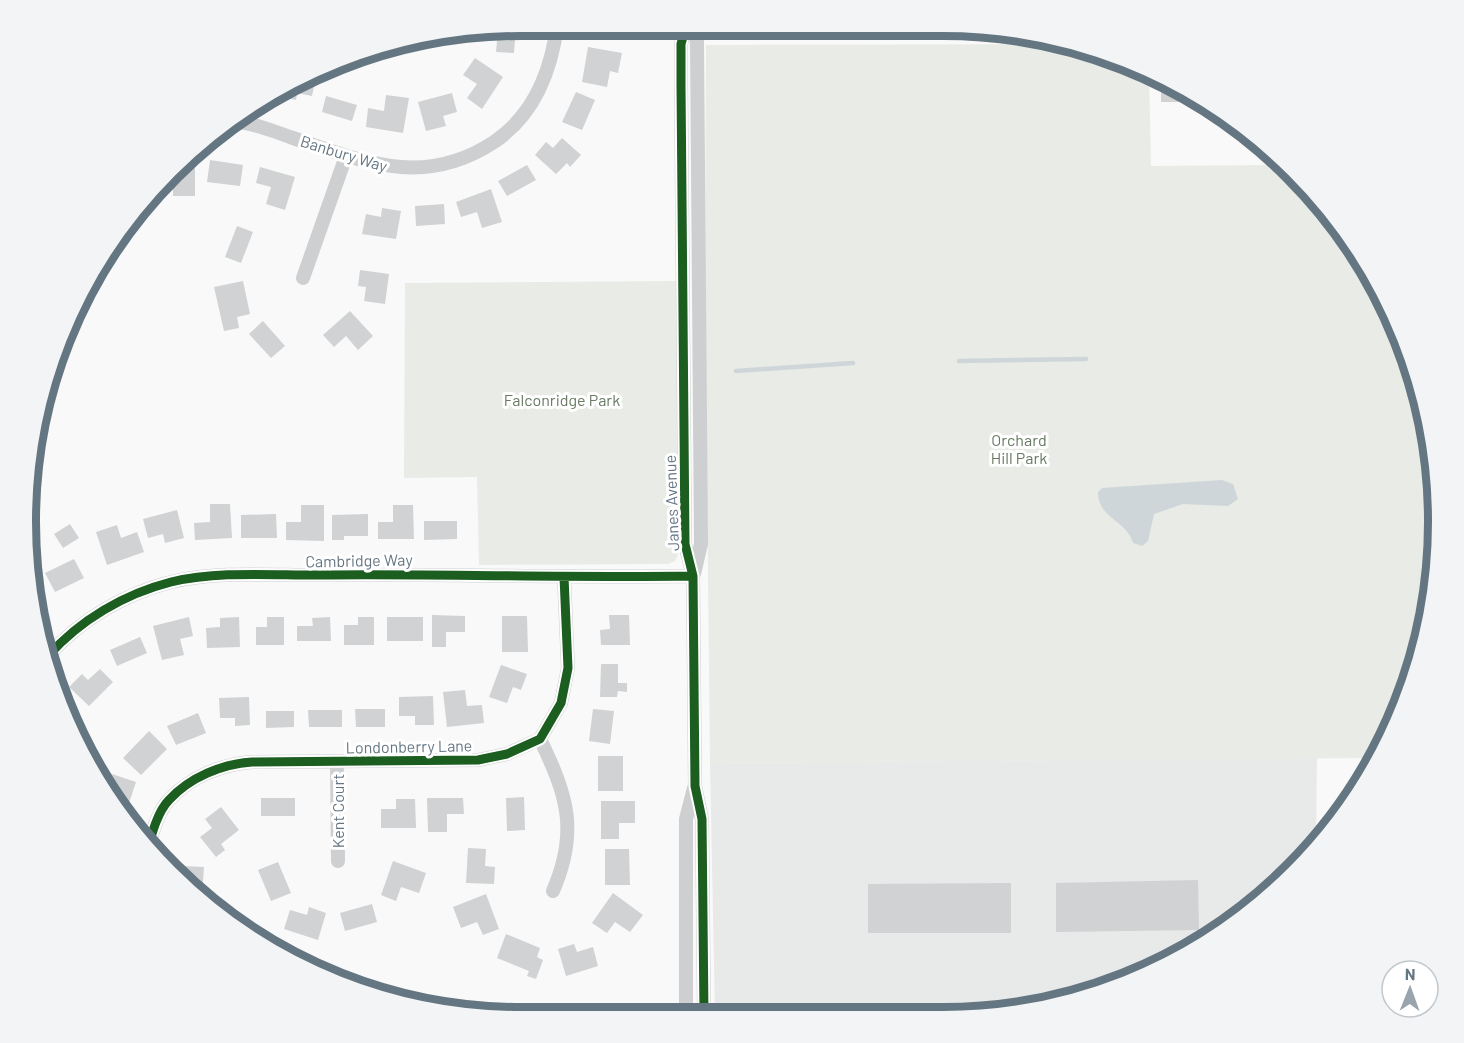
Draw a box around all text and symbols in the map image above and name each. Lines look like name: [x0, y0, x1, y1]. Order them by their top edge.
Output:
street label: Banbury Way: [298, 131, 390, 175]
park label: Falconridge Park: [504, 390, 620, 409]
park label: Orchard Hill Park: [991, 430, 1047, 467]
street label: Janes Avenue: [660, 455, 682, 551]
street label: Cambridge Way: [305, 550, 413, 570]
street label: Londonberry Lane: [346, 735, 472, 757]
street label: Kent Court: [328, 774, 347, 848]
north arrow: [1380, 959, 1440, 1019]
text: N: [1405, 964, 1416, 983]

